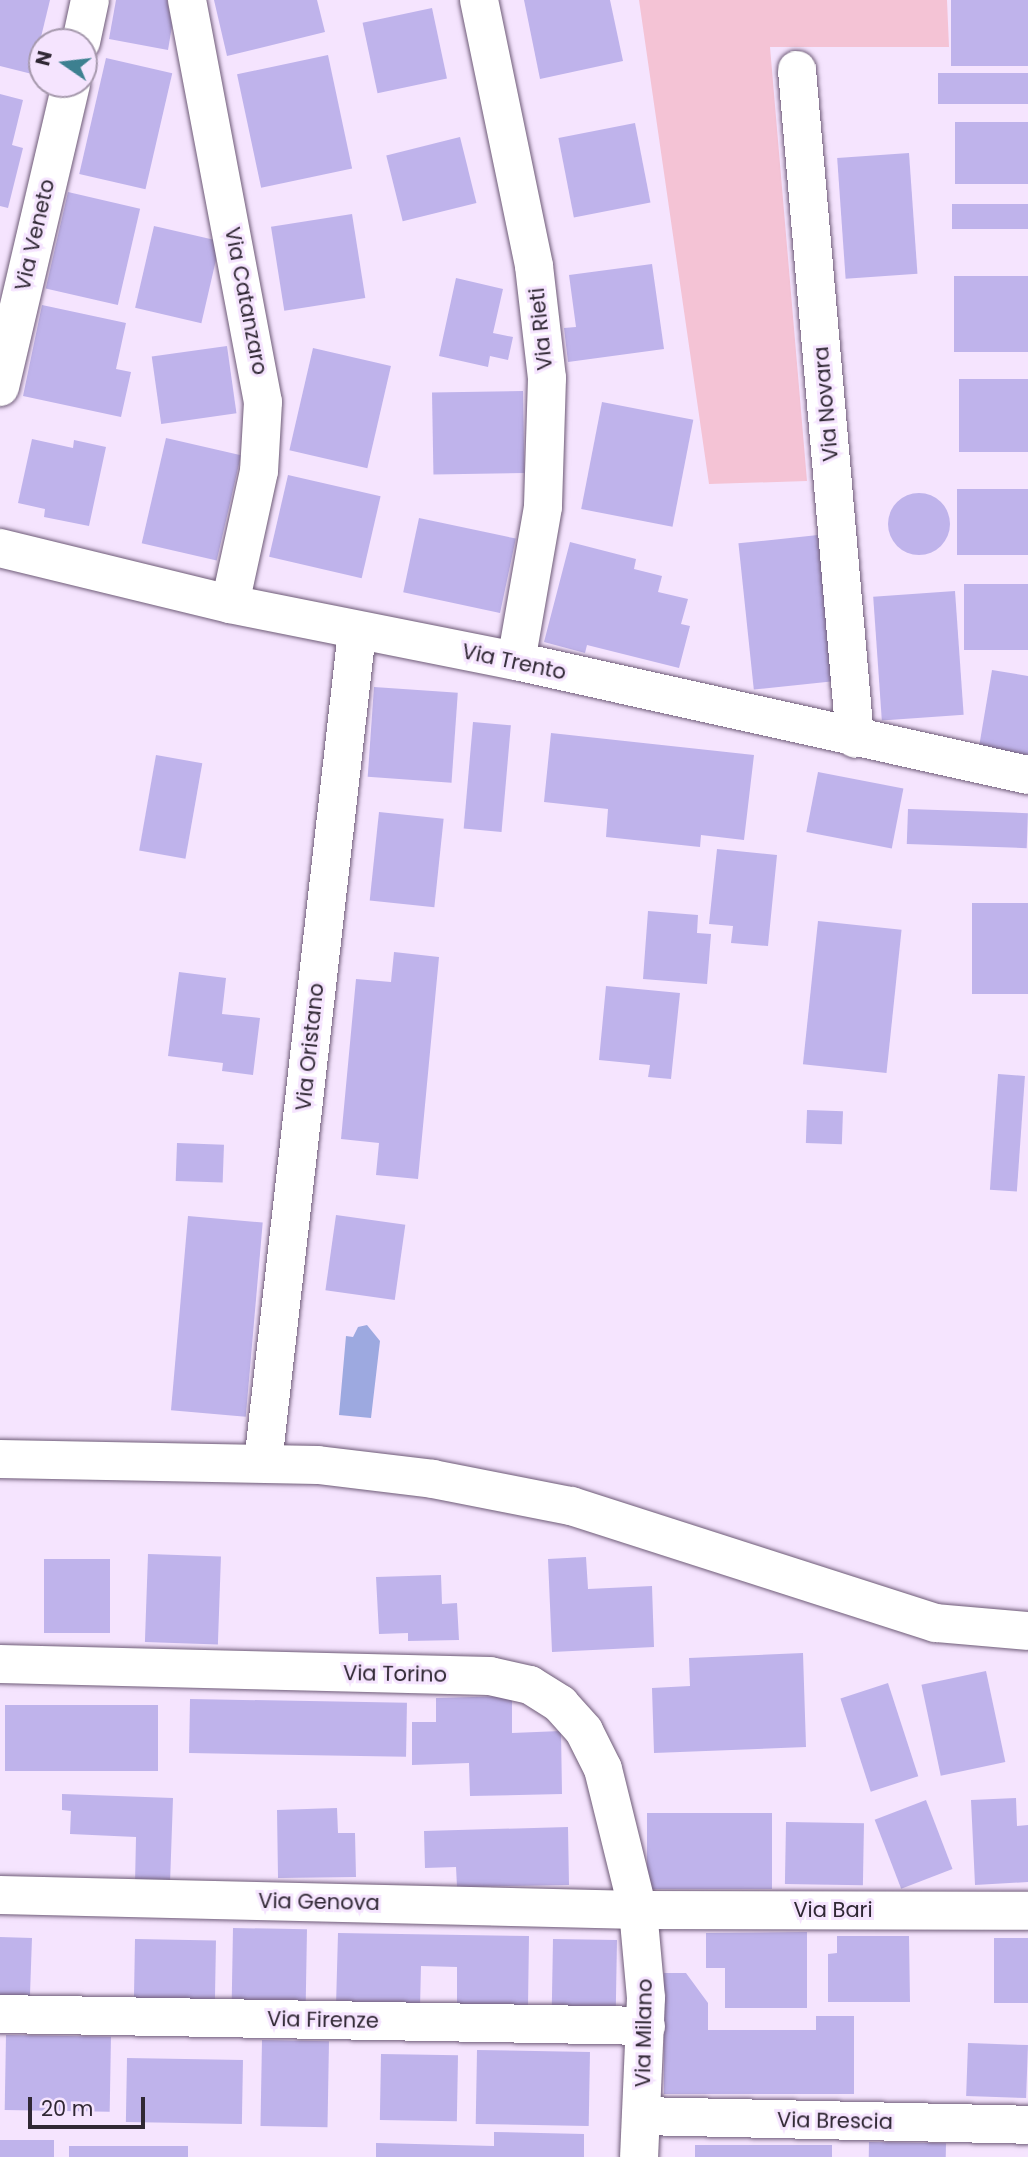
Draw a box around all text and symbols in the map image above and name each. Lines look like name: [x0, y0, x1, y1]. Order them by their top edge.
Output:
north arrow: [28, 28, 98, 98]
text: N: [29, 48, 59, 68]
street label: Via Veneto: [10, 177, 60, 293]
street label: Via Catanzaro: [219, 225, 273, 377]
street label: Via Rieti: [524, 286, 558, 372]
street label: Via Novara: [808, 345, 844, 463]
street label: Via Trento: [460, 639, 568, 685]
street label: Via Oristano: [291, 982, 329, 1112]
street label: Via Torino: [343, 1660, 447, 1688]
street label: Via Genova: [258, 1888, 380, 1916]
street label: Via Bari: [793, 1897, 873, 1923]
street label: Via Milano: [630, 1978, 658, 2088]
street label: Via Firenze: [267, 2006, 379, 2034]
scale bar: [32, 2084, 149, 2128]
text: 20 m: [41, 2094, 94, 2123]
street label: Via Brescia: [777, 2107, 893, 2135]

